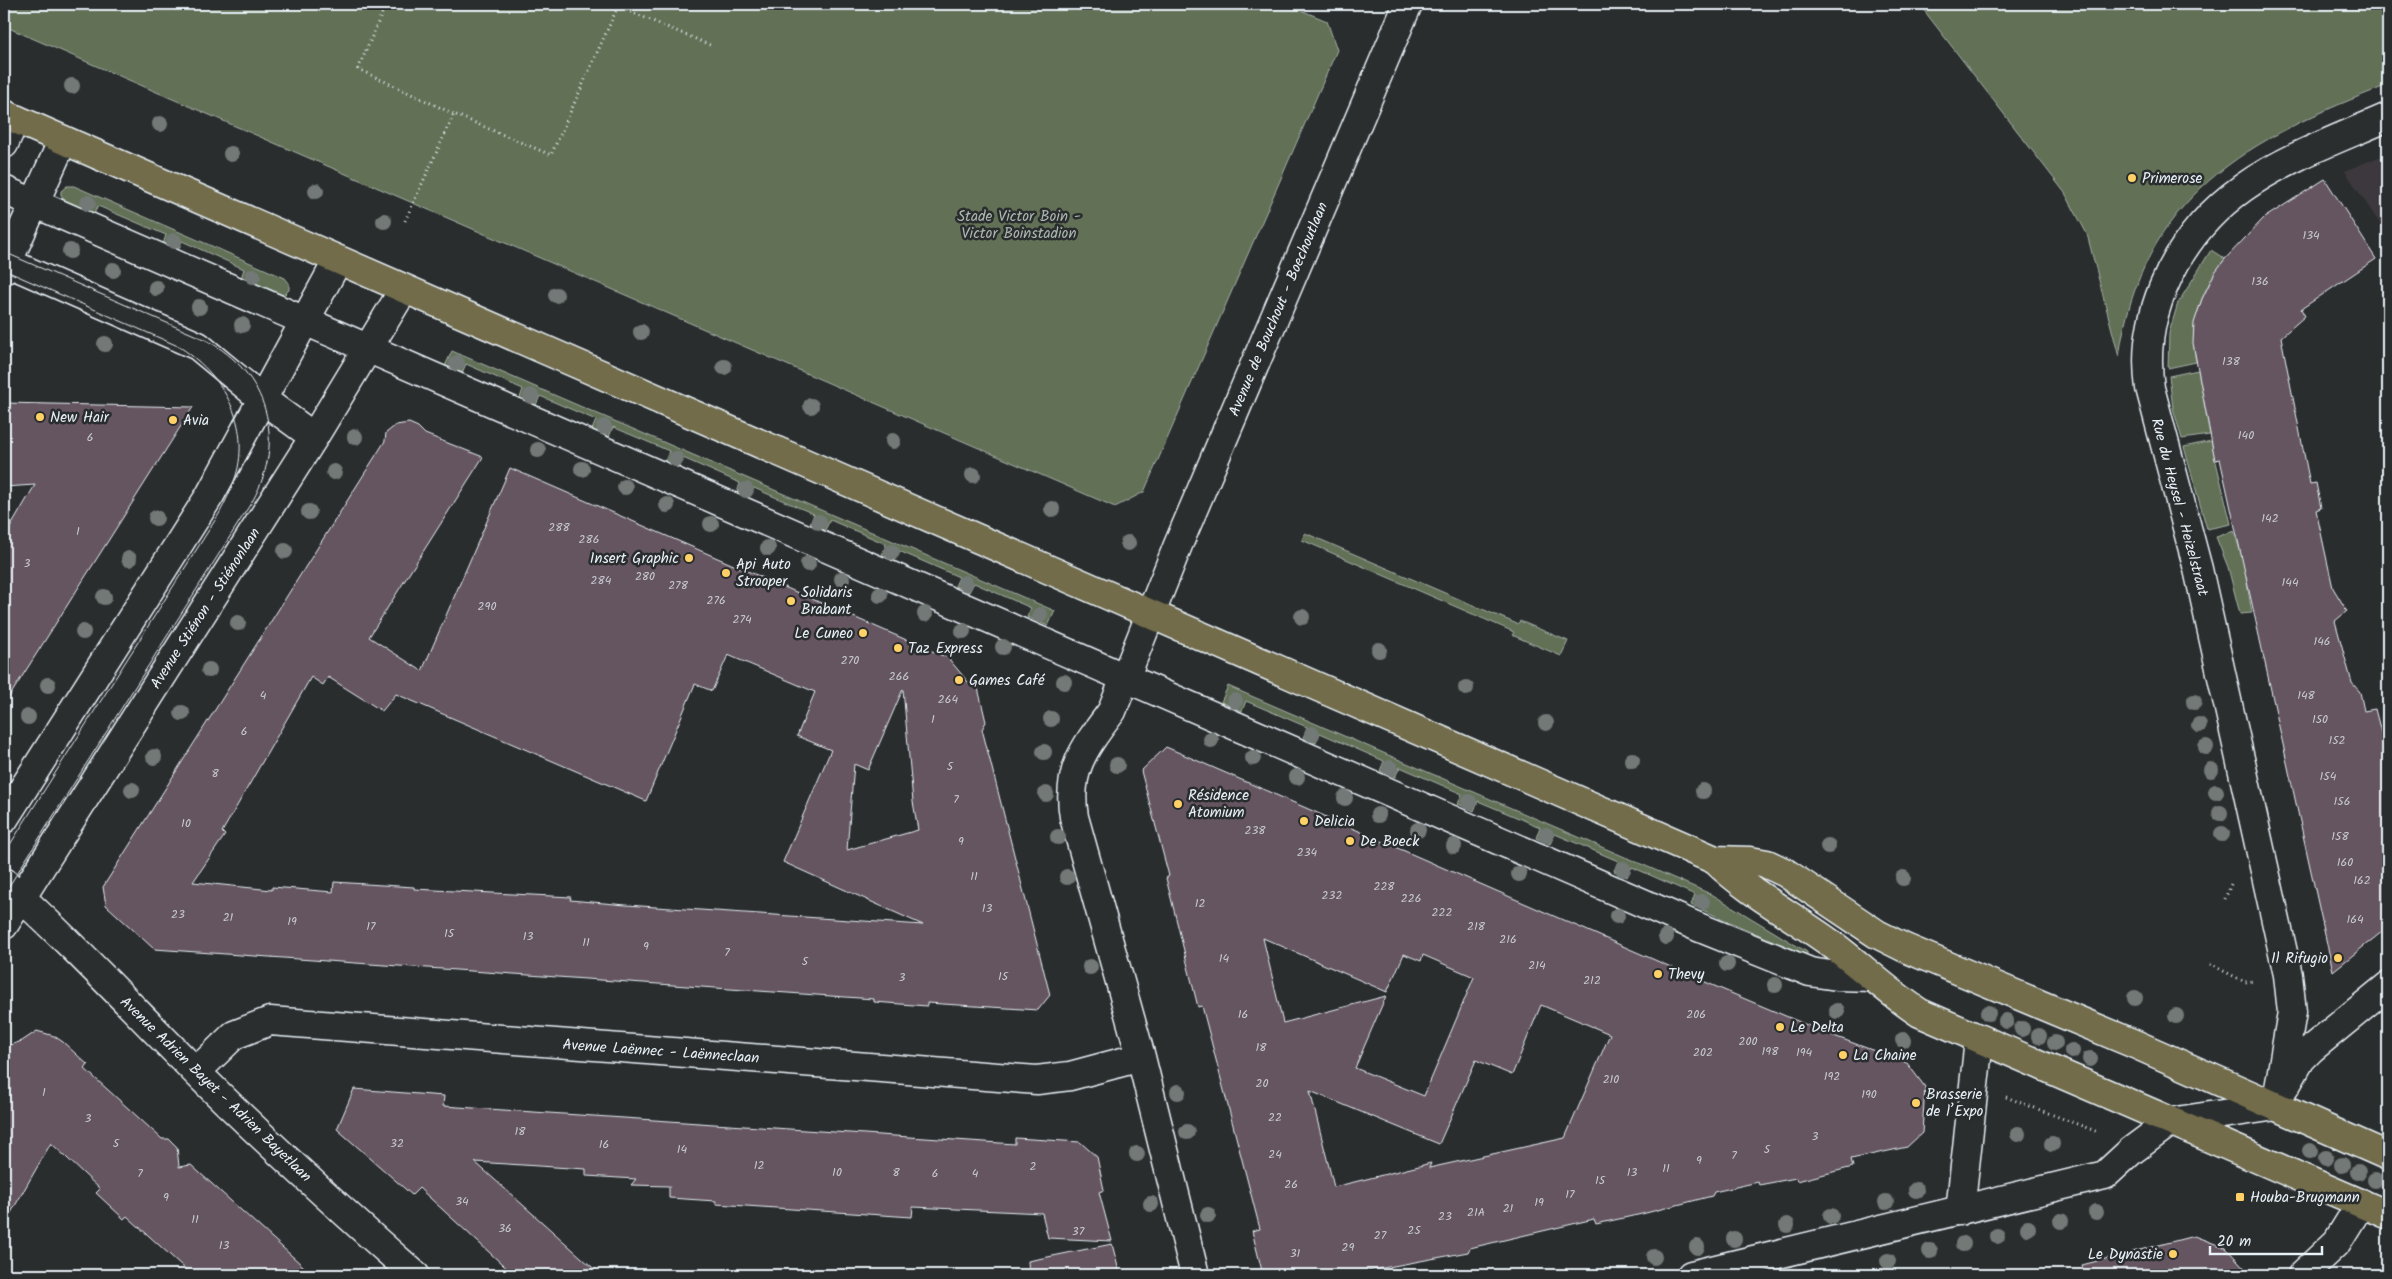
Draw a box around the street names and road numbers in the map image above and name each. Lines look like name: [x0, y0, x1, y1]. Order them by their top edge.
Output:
street label: Avenue de Bouchout - Boechoutlaan: [1223, 198, 1335, 420]
street label: Rue du Heysel - Heizelstraat: [2144, 416, 2214, 599]
street label: Avenue Stiénon - Stiénonlaan: [145, 523, 267, 694]
street label: Avenue Adrien Bayet - Adrien Bayetlaan: [114, 991, 317, 1188]
street label: Avenue Laënnec - Laënneclaan: [562, 1033, 760, 1071]

